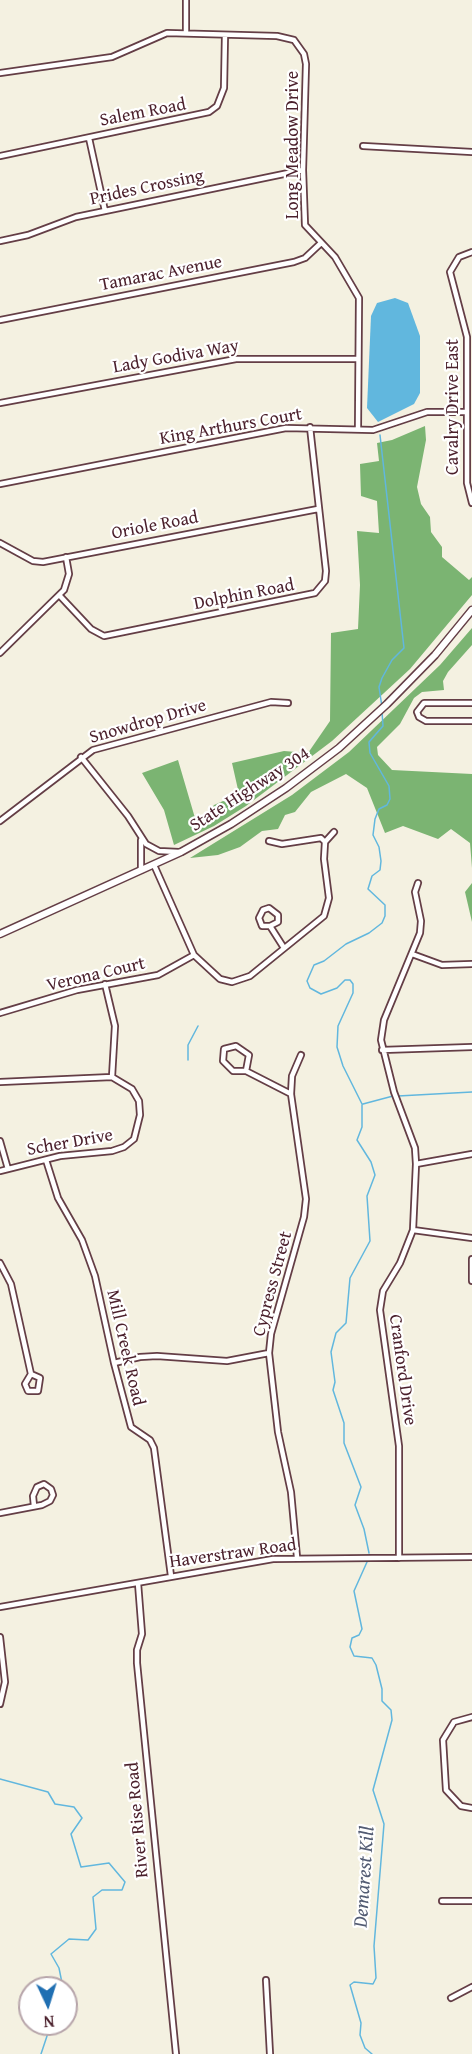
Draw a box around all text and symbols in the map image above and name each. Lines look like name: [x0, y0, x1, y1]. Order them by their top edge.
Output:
street label: Long Meadow Drive: [282, 71, 304, 219]
street label: Salem Road: [98, 94, 188, 132]
street label: Prides Crossing: [88, 165, 206, 211]
street label: Tamarac Avenue: [98, 252, 224, 296]
street label: Lady Godiva Way: [111, 335, 241, 379]
street label: Cavalry Drive East: [442, 339, 464, 475]
street label: King Arthurs Court: [158, 404, 304, 450]
street label: Oriole Road: [110, 507, 200, 545]
street label: Dolphin Road: [192, 575, 296, 615]
street label: Snowdrop Drive: [87, 695, 209, 749]
street label: State Highway 304: [186, 743, 314, 837]
street label: Verona Court: [45, 953, 147, 997]
street label: Scher Drive: [25, 1125, 115, 1161]
street label: Cypress Street: [249, 1229, 297, 1339]
street label: Mill Creek Road: [101, 1288, 149, 1408]
street label: Cranford Drive: [384, 1313, 420, 1427]
street label: Haverstraw Road: [168, 1534, 298, 1574]
street label: River Rise Road: [122, 1761, 154, 1879]
water label: Demarest Kill: [349, 1825, 381, 1929]
north arrow: [18, 1976, 78, 2036]
text: N: [43, 2010, 55, 2034]

